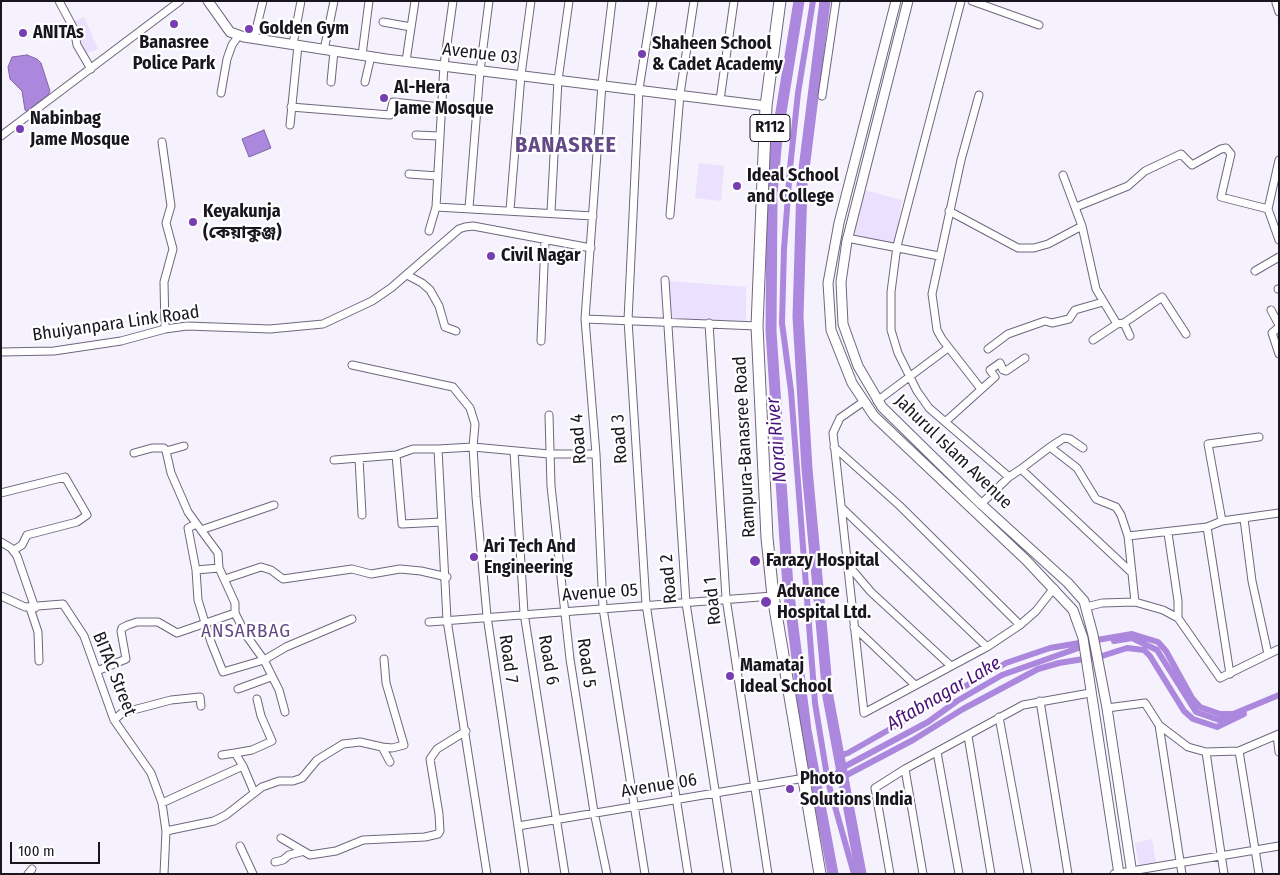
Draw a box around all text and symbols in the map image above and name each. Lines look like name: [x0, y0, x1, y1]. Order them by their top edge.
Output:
marker: Banasree Police Park: [168, 18, 180, 30]
place label: Golden Gym: [259, 18, 349, 40]
place label: ANITAs: [33, 22, 84, 44]
marker: Golden Gym: [243, 23, 255, 35]
marker: ANITAs: [17, 27, 29, 39]
place label: Banasree Police Park: [133, 32, 215, 74]
place label: Shaheen School & Cadet Academy: [652, 33, 783, 76]
street label: Avenue 03: [441, 39, 519, 69]
marker: Shaheen School & Cadet Academy: [636, 48, 648, 60]
place label: Al-Hera Jame Mosque: [394, 77, 494, 120]
marker: Al-Hera Jame Mosque: [378, 92, 390, 104]
place label: Nabinbag Jame Mosque: [30, 108, 130, 150]
road number: R112: [750, 115, 790, 142]
marker: Nabinbag Jame Mosque: [14, 123, 26, 135]
district label: BANASREE: [514, 133, 618, 159]
place label: Ideal School and College: [747, 165, 839, 208]
marker: Ideal School and College: [731, 180, 743, 192]
place label: Keyakunja (কেয়াকুঞ্জ): [203, 201, 282, 243]
marker: Keyakunja (কেয়াকুঞ্জ): [187, 216, 199, 228]
place label: Civil Nagar: [501, 245, 580, 267]
marker: Civil Nagar: [485, 250, 497, 262]
street label: Bhuiyanpara Link Road: [31, 302, 201, 346]
street label: Rampura-Banasree Road: [729, 356, 761, 538]
street label: Jahurul Islam Avenue: [890, 390, 1016, 514]
water label: Norai River: [762, 396, 792, 484]
street label: Road 4: [566, 413, 592, 465]
street label: Road 3: [607, 413, 633, 465]
place label: Ari Tech And Engineering: [484, 536, 576, 578]
place label: Farazy Hospital: [766, 550, 879, 572]
marker: Ari Tech And Engineering: [468, 551, 480, 563]
street label: Road 2: [656, 553, 682, 605]
marker: Farazy Hospital: [748, 554, 762, 568]
street label: Road 1: [700, 576, 726, 626]
street label: Avenue 05: [561, 580, 639, 606]
place label: Advance Hospital Ltd.: [777, 581, 871, 624]
marker: Advance Hospital Ltd.: [759, 595, 773, 609]
district label: ANSARBAG: [200, 621, 292, 643]
street label: BITAC Street: [87, 629, 141, 719]
street label: Road 7: [494, 633, 522, 685]
street label: Road 6: [533, 633, 563, 687]
street label: Road 5: [572, 637, 600, 689]
water label: Aftabnagar Lake: [883, 652, 1005, 736]
place label: Mamataj Ideal School: [740, 655, 832, 698]
marker: Mamataj Ideal School: [724, 670, 736, 682]
place label: Photo Solutions India: [800, 768, 913, 811]
street label: Avenue 06: [619, 769, 699, 803]
marker: Photo Solutions India: [784, 783, 796, 795]
scale bar: [12, 832, 102, 864]
text: 100 m: [18, 842, 55, 860]

